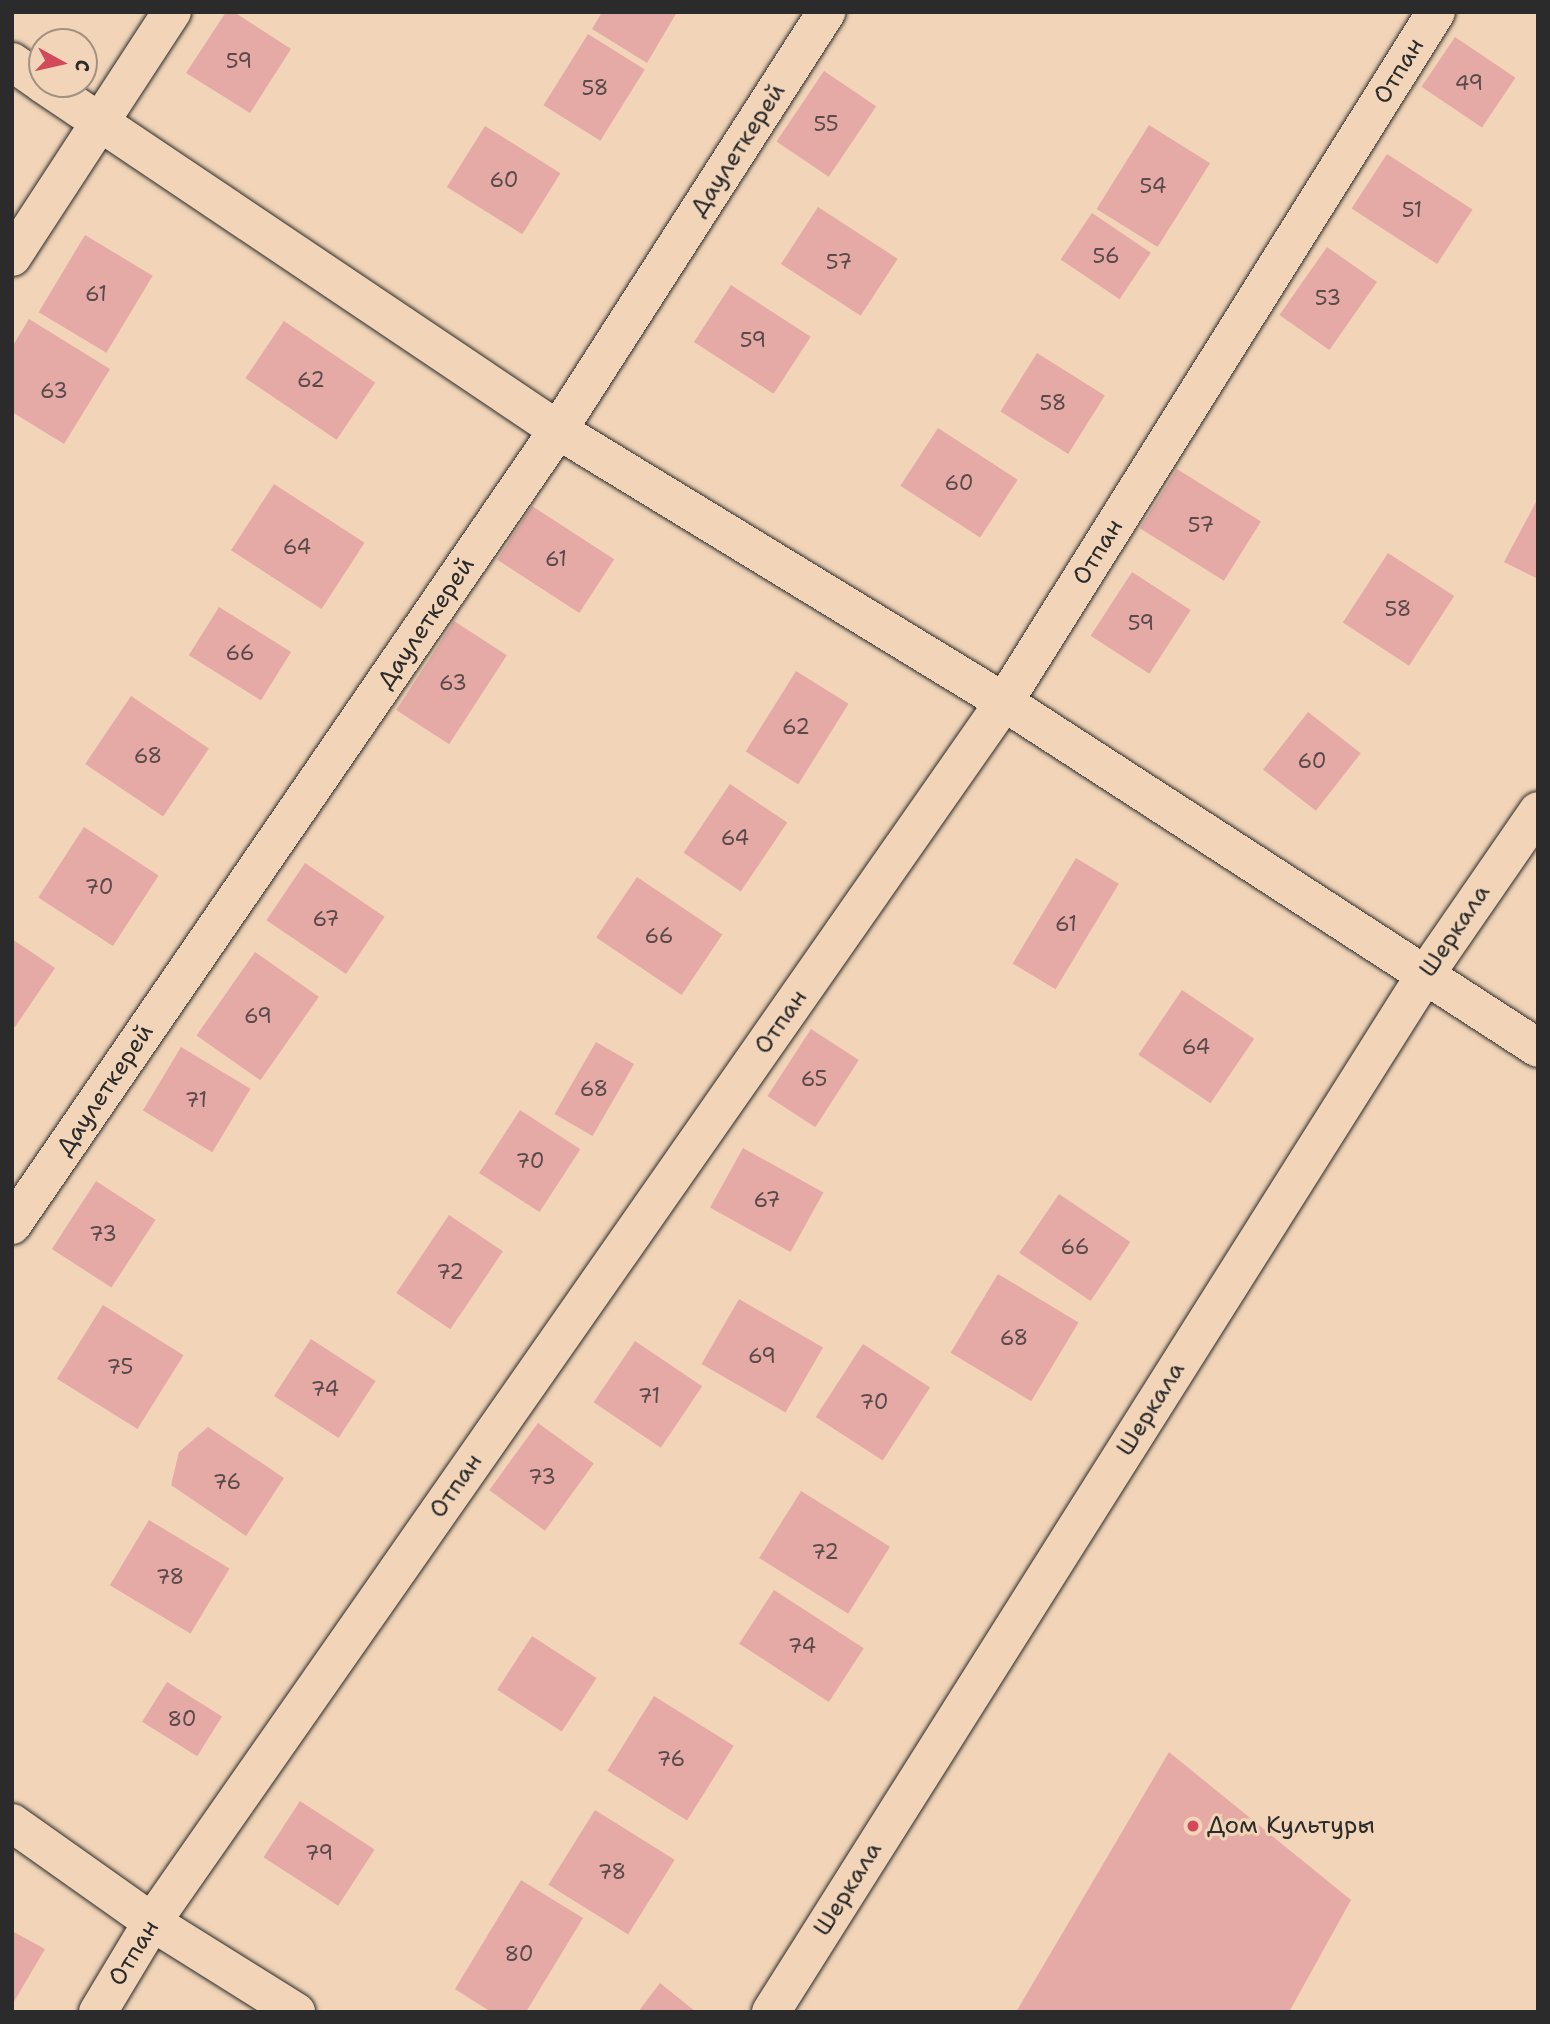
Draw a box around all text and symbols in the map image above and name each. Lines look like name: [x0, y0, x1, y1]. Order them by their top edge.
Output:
north arrow: [28, 28, 98, 98]
street label: Отпан: [1368, 33, 1430, 109]
house number: 59: [226, 48, 252, 74]
text: С: [69, 58, 96, 73]
house number: 49: [1455, 70, 1483, 96]
house number: 58: [581, 75, 609, 101]
street label: Даулеткерей: [684, 78, 792, 222]
house number: 55: [813, 111, 839, 137]
house number: 60: [490, 167, 518, 193]
house number: 54: [1139, 173, 1167, 199]
house number: 51: [1402, 197, 1422, 223]
house number: 56: [1092, 243, 1120, 269]
house number: 57: [826, 249, 852, 275]
house number: 61: [85, 281, 107, 307]
house number: 53: [1315, 285, 1341, 311]
house number: 59: [740, 327, 766, 353]
house number: 62: [297, 367, 325, 393]
house number: 63: [40, 378, 68, 404]
house number: 58: [1039, 390, 1067, 416]
house number: 60: [945, 470, 973, 496]
house number: 57: [1188, 512, 1214, 538]
street label: Отпан: [1067, 514, 1129, 590]
house number: 64: [283, 534, 311, 560]
house number: 61: [545, 546, 567, 572]
street label: Даулеткерей: [371, 552, 481, 694]
house number: 58: [1384, 596, 1412, 622]
house number: 59: [1128, 610, 1154, 636]
house number: 66: [226, 640, 254, 666]
house number: 63: [439, 670, 467, 696]
house number: 62: [782, 714, 810, 740]
house number: 68: [134, 743, 162, 769]
house number: 60: [1298, 748, 1326, 774]
house number: 64: [721, 825, 749, 851]
house number: 70: [85, 874, 113, 900]
street label: Шеркала: [1414, 879, 1496, 983]
house number: 67: [312, 906, 340, 932]
house number: 61: [1055, 911, 1077, 937]
house number: 66: [645, 923, 673, 949]
street label: Отпан: [749, 984, 813, 1060]
house number: 69: [244, 1003, 272, 1029]
street label: Даулеткерей: [50, 1019, 160, 1161]
house number: 64: [1182, 1034, 1210, 1060]
house number: 65: [801, 1066, 827, 1092]
house number: 68: [580, 1076, 608, 1102]
house number: 71: [185, 1087, 207, 1113]
house number: 70: [516, 1148, 544, 1174]
house number: 67: [753, 1187, 781, 1213]
house number: 73: [89, 1221, 117, 1247]
house number: 66: [1061, 1234, 1089, 1260]
house number: 72: [436, 1259, 464, 1285]
house number: 68: [1000, 1325, 1028, 1351]
house number: 69: [748, 1343, 776, 1369]
house number: 75: [107, 1354, 133, 1380]
street label: Шеркала: [1111, 1357, 1191, 1461]
house number: 74: [311, 1376, 339, 1402]
house number: 71: [638, 1383, 660, 1409]
house number: 70: [860, 1389, 888, 1415]
street label: Отпан: [424, 1448, 488, 1524]
house number: 73: [528, 1464, 556, 1490]
house number: 76: [213, 1469, 241, 1495]
house number: 72: [811, 1539, 839, 1565]
house number: 78: [156, 1564, 184, 1590]
house number: 74: [788, 1633, 816, 1659]
house number: 80: [168, 1706, 196, 1732]
house number: 76: [657, 1746, 685, 1772]
place label: Дом Культуры: [1207, 1812, 1375, 1840]
marker: Дом Культуры: [1185, 1818, 1201, 1834]
street label: Шеркала: [808, 1837, 888, 1941]
house number: 79: [305, 1840, 333, 1866]
house number: 78: [598, 1859, 626, 1885]
street label: Отпан: [103, 1915, 165, 1991]
house number: 80: [505, 1941, 533, 1967]

